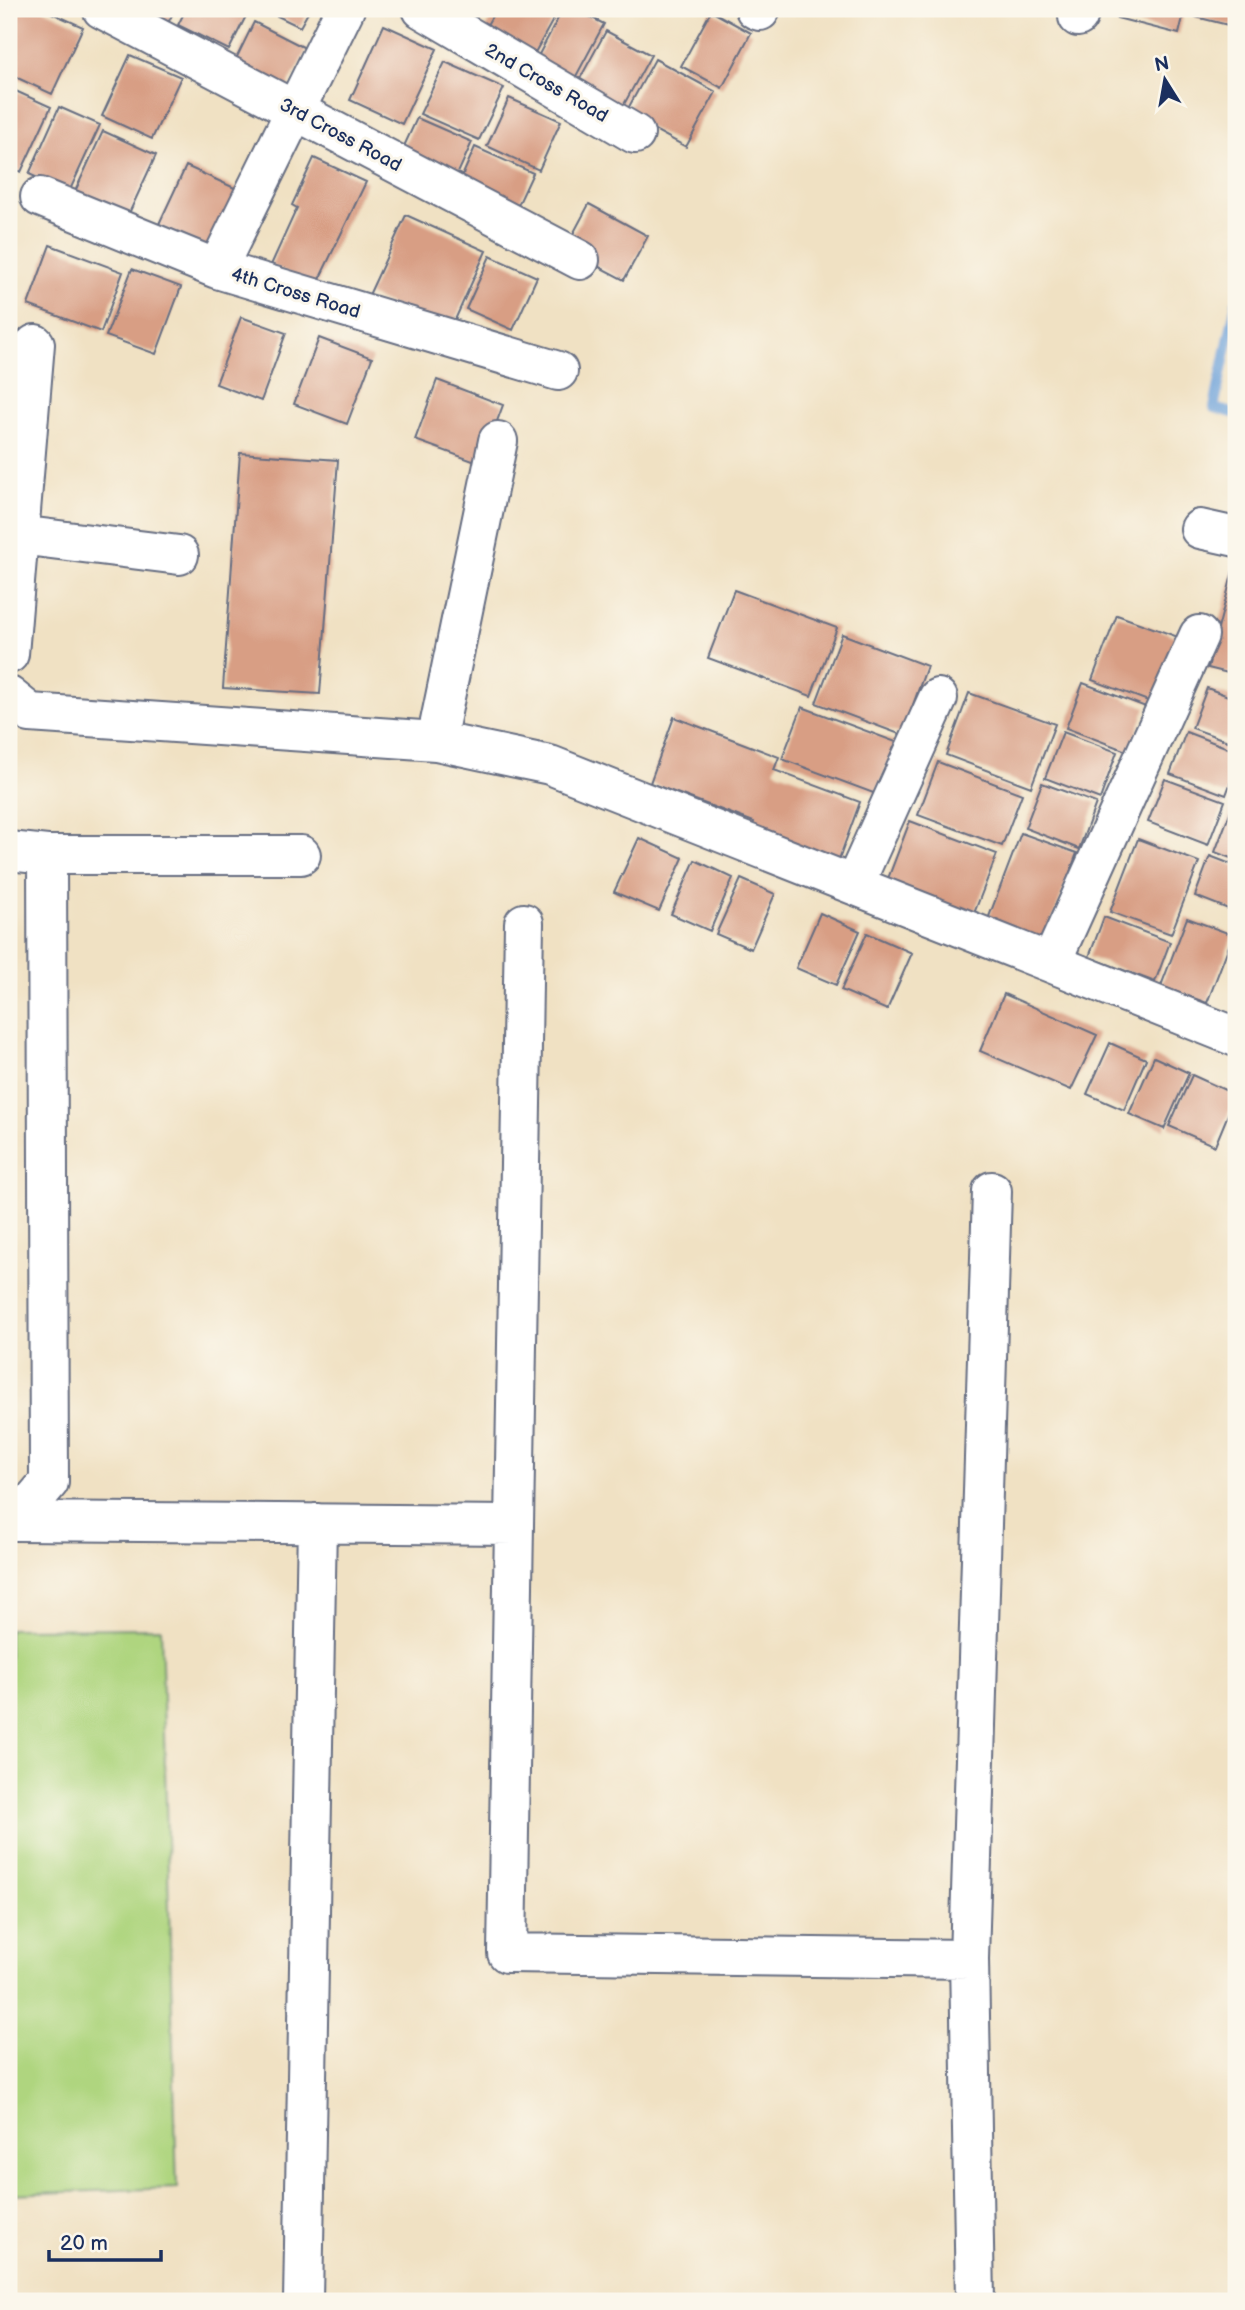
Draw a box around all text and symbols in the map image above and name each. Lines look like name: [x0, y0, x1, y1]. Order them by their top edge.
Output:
street label: 2nd Cross Road: [480, 39, 612, 128]
north arrow: [1130, 46, 1200, 116]
text: N: [1153, 52, 1171, 77]
street label: 3rd Cross Road: [275, 94, 405, 177]
street label: 4th Cross Road: [228, 263, 363, 324]
scale bar: [49, 2219, 161, 2263]
text: 20 m: [60, 2231, 108, 2256]

